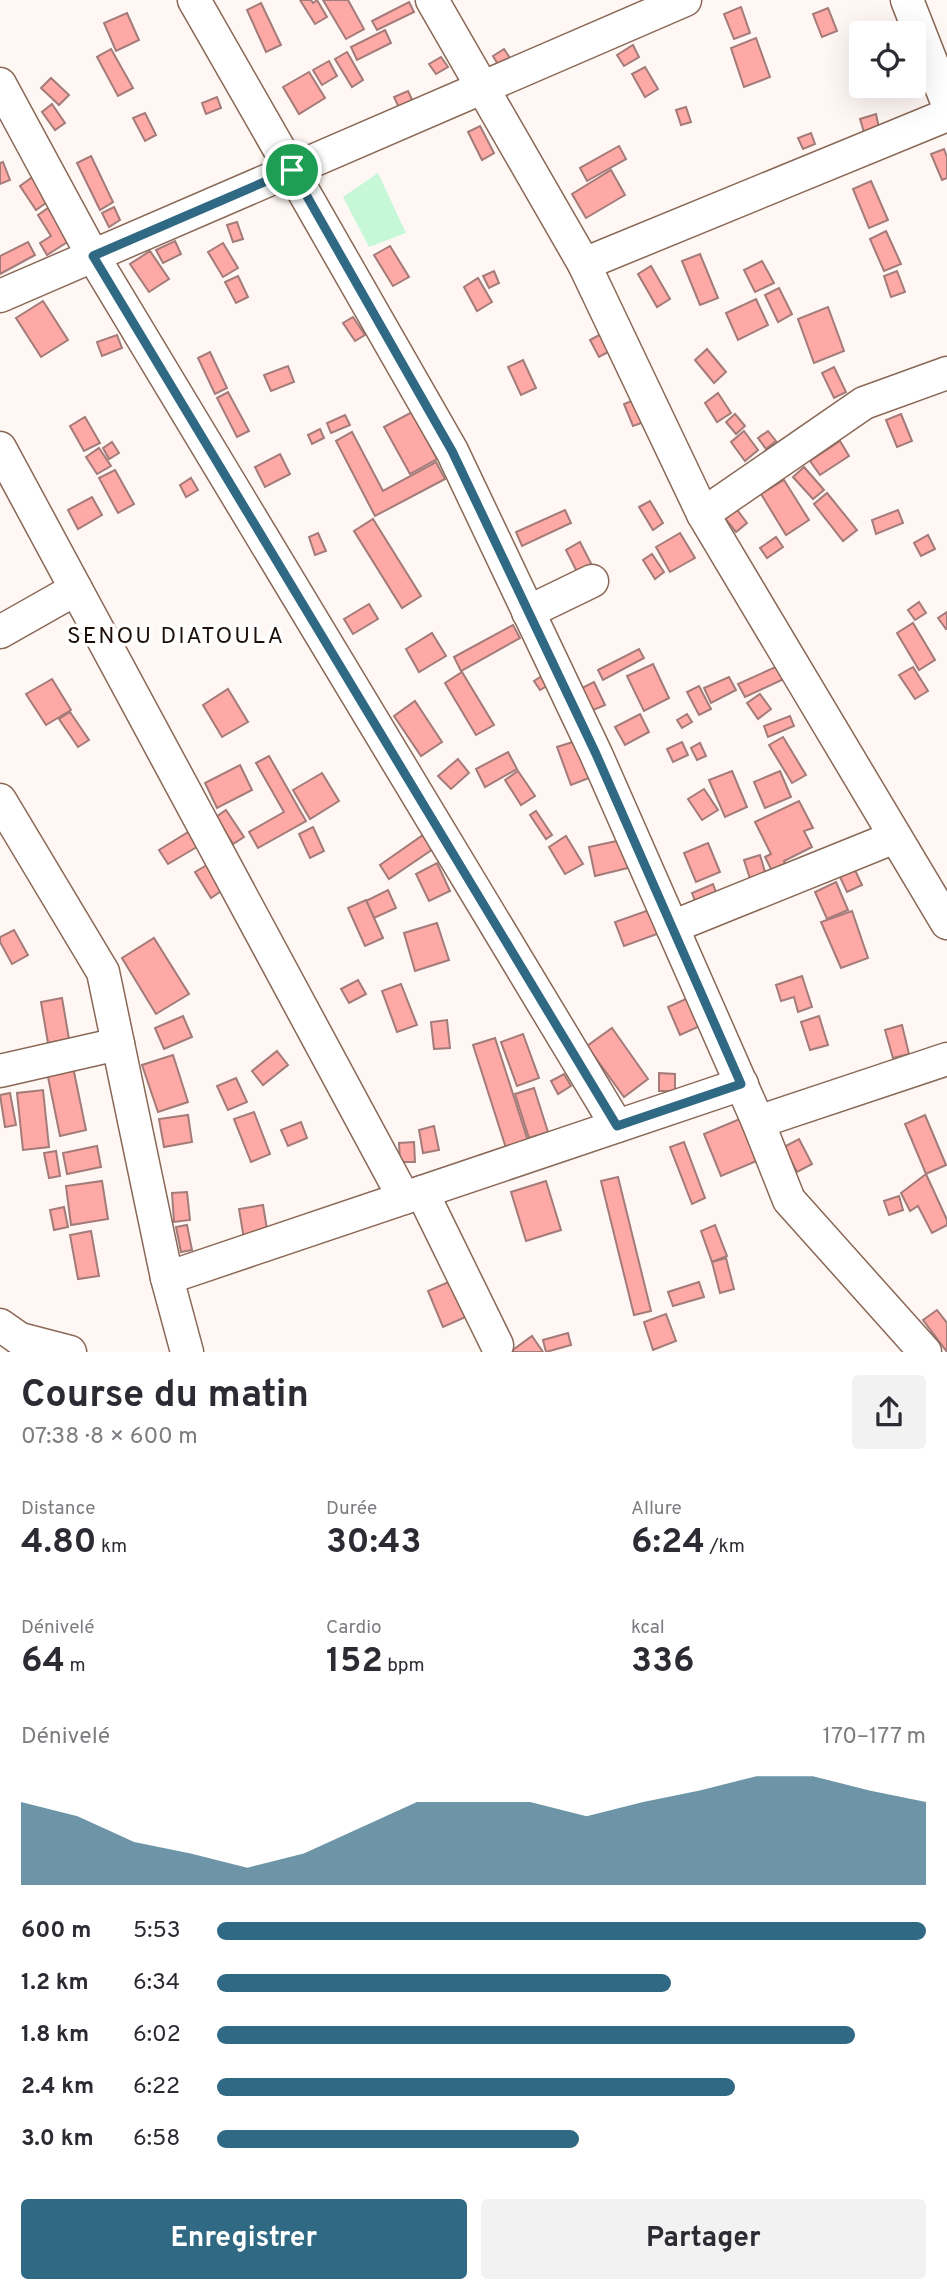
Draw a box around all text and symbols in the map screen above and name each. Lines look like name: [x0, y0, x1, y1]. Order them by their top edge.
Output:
map controls: [849, 21, 926, 98]
button: locate: [849, 21, 926, 98]
pin: [262, 140, 322, 200]
icon: arrive: [273, 151, 311, 189]
district label: SENOU DIATOULA: [67, 623, 285, 652]
text: Course du matin: [21, 1372, 309, 1421]
button: share: [852, 1375, 926, 1449]
text: 07:38 · 8 × 600 m: [21, 1423, 198, 1452]
text: Distance: [21, 1497, 96, 1521]
text: Durée: [326, 1497, 377, 1521]
text: Allure: [631, 1497, 682, 1521]
text: 4.80: [21, 1521, 96, 1565]
text: 30:43: [326, 1521, 421, 1565]
text: 6:24: [631, 1521, 705, 1565]
text: km: [96, 1535, 127, 1559]
text: /km: [705, 1535, 745, 1559]
text: Dénivelé: [21, 1616, 95, 1640]
text: Cardio: [326, 1616, 382, 1640]
text: kcal: [631, 1616, 665, 1640]
text: 64: [21, 1640, 65, 1684]
text: 152: [326, 1640, 383, 1684]
text: 336: [631, 1640, 694, 1684]
text: m: [65, 1654, 86, 1678]
text: bpm: [383, 1654, 425, 1678]
text: Dénivelé: [21, 1723, 110, 1752]
text: 170–177 m: [822, 1723, 926, 1752]
text: 600 m: [21, 1917, 91, 1946]
text: 5:53: [133, 1917, 181, 1946]
text: 1.2 km: [21, 1969, 89, 1998]
text: 6:34: [133, 1969, 180, 1998]
text: 1.8 km: [21, 2021, 89, 2050]
text: 6:02: [133, 2021, 181, 2050]
text: 2.4 km: [21, 2073, 94, 2102]
text: 6:22: [133, 2073, 180, 2102]
text: 3.0 km: [21, 2125, 94, 2154]
text: 6:58: [133, 2125, 180, 2154]
button: Enregistrer: [21, 2199, 467, 2279]
button: Partager: [481, 2199, 926, 2279]

